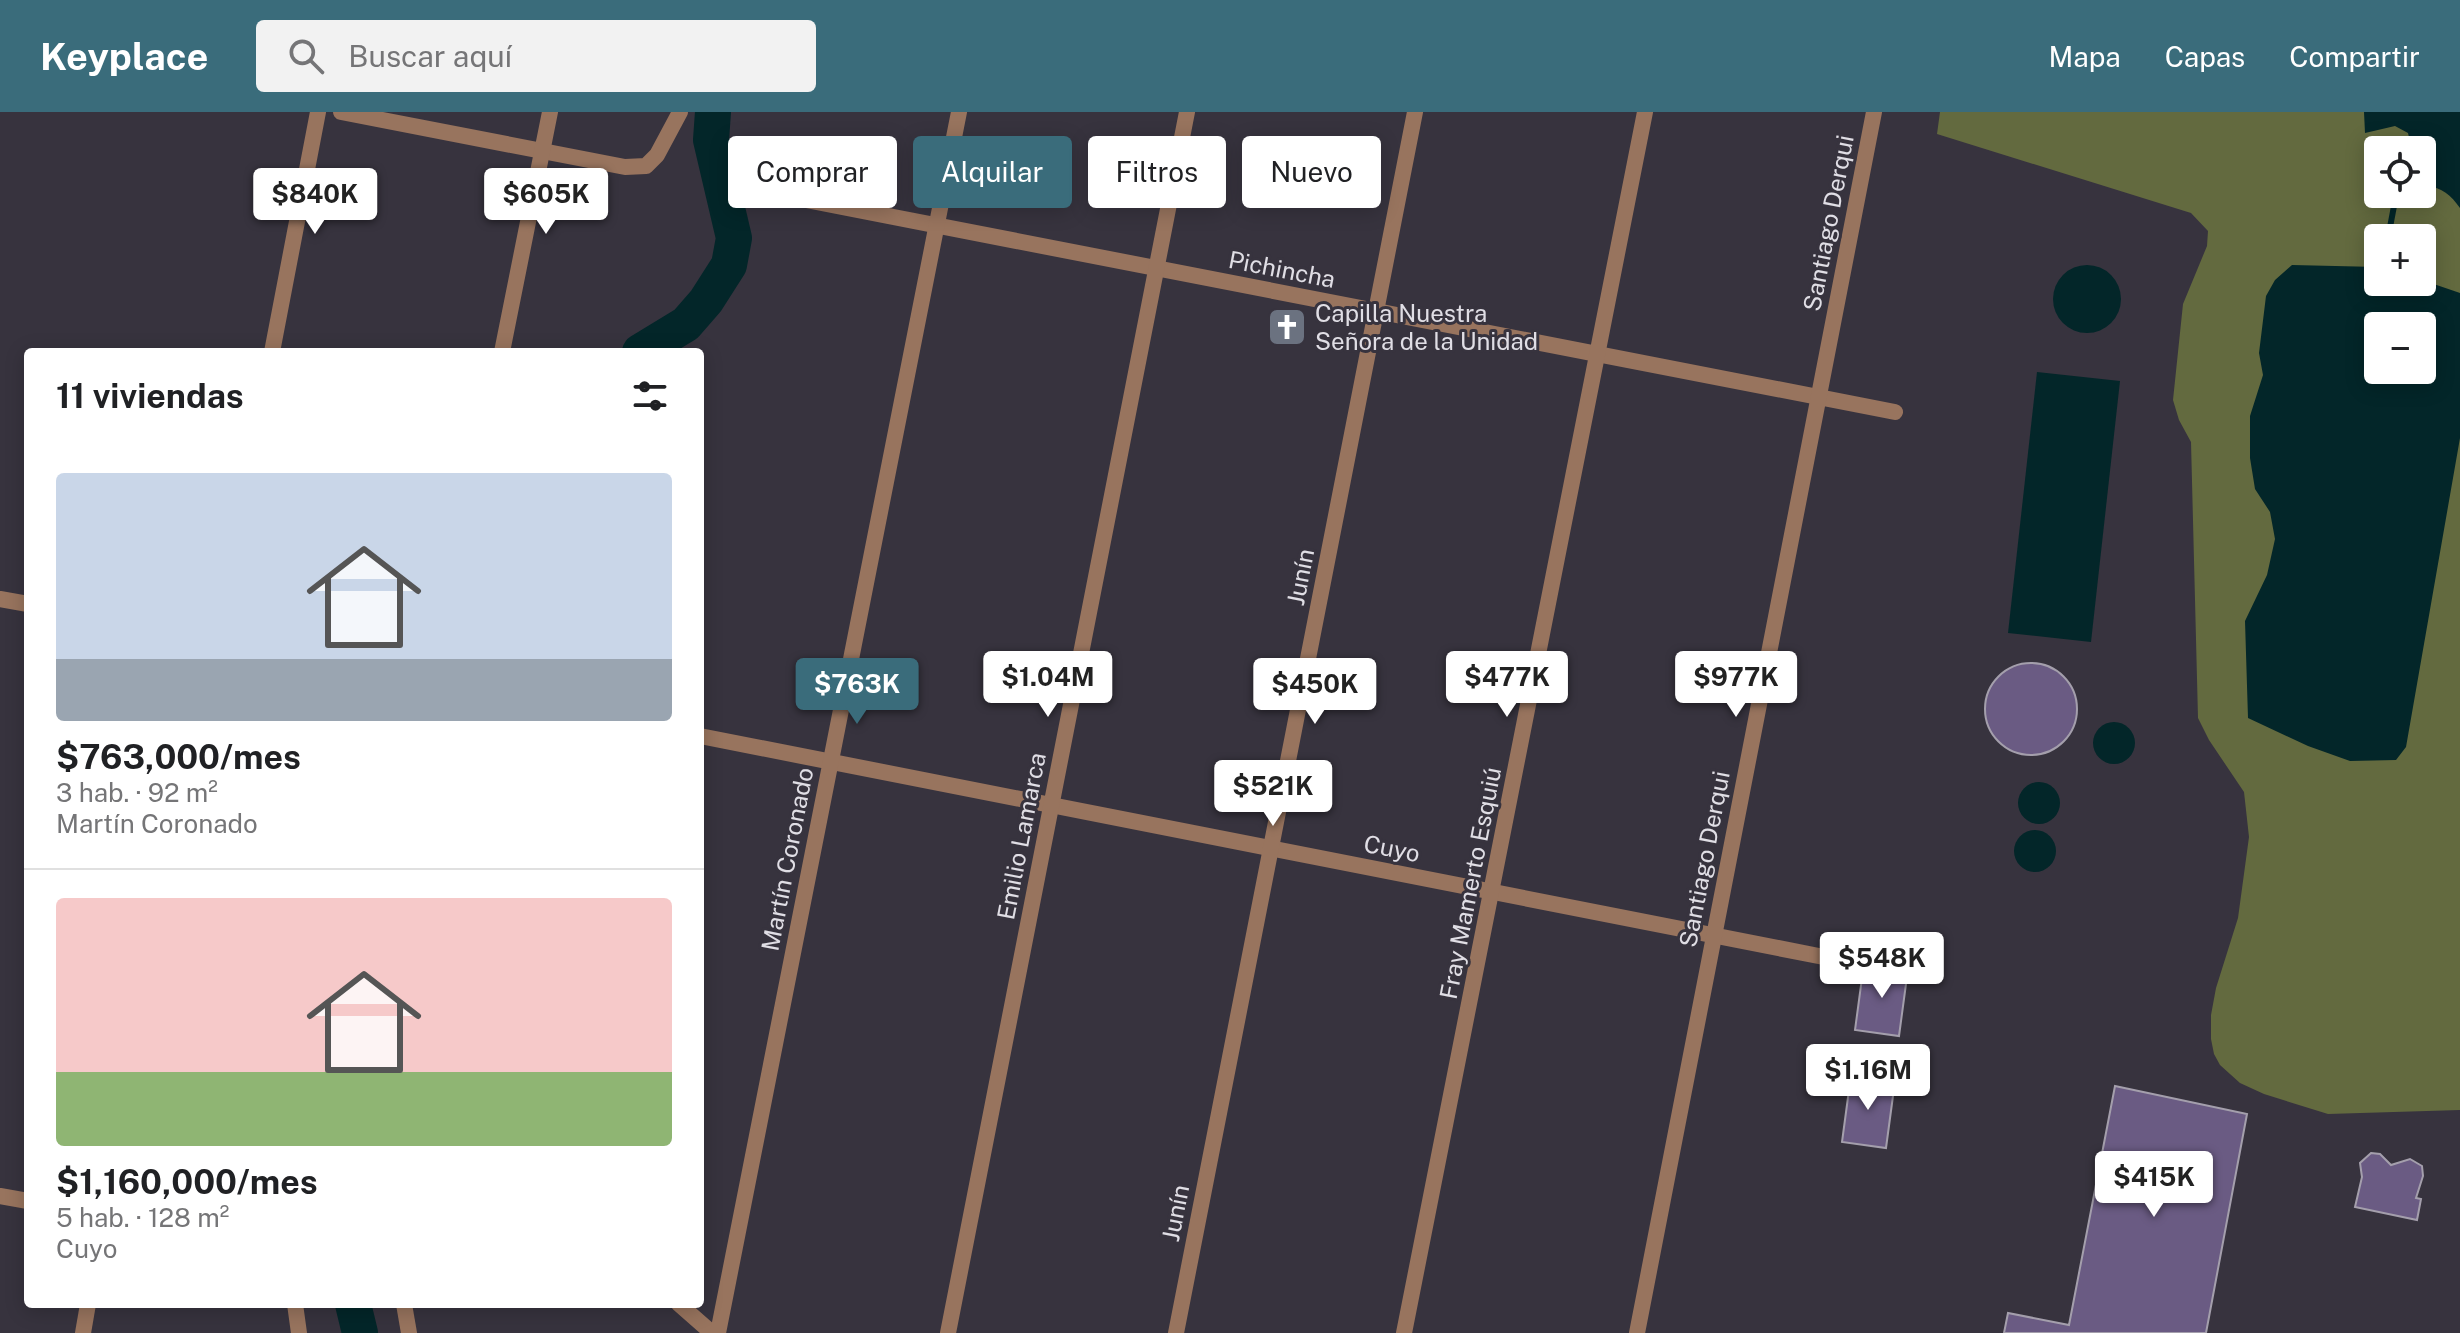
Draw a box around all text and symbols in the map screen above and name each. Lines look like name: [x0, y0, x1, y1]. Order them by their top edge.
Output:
search box: [256, 20, 816, 92]
text: Keyplace: [40, 34, 208, 79]
icon: search: [284, 34, 328, 78]
text: Buscar aquí: [348, 38, 512, 74]
text: Mapa: [2048, 40, 2121, 73]
text: Capas: [2165, 40, 2245, 73]
text: Compartir: [2289, 40, 2420, 73]
street label: Santiago Derqui: [1797, 133, 1859, 313]
chip: Comprar: [728, 136, 897, 208]
chip: Alquilar: [913, 136, 1072, 208]
chip: Filtros: [1088, 136, 1226, 208]
chip: Nuevo: [1242, 136, 1381, 208]
map controls: [2364, 136, 2436, 384]
button: locate: [2364, 136, 2436, 208]
pin: $840K: [259, 168, 371, 236]
pin: $605K: [490, 168, 602, 236]
text: $840K: [271, 178, 359, 209]
text: $605K: [502, 178, 590, 209]
button: +: [2364, 224, 2436, 296]
street label: Pichincha: [1226, 245, 1338, 293]
place label: Capilla Nuestra Señora de la Unidad: [1315, 299, 1538, 355]
church icon: Capilla Nuestra Señora de la Unidad: [1266, 306, 1308, 348]
button: −: [2364, 312, 2436, 384]
icon: filters: [628, 374, 672, 418]
text: 11 viviendas: [56, 376, 244, 416]
icon: home: [292, 525, 436, 669]
street label: Junín: [1281, 546, 1319, 608]
pin: $1.04M: [983, 651, 1113, 719]
pin: $477K: [1451, 651, 1563, 719]
pin: $977K: [1680, 651, 1792, 719]
pin: $763K: [801, 658, 913, 726]
pin: $450K: [1259, 658, 1371, 726]
text: $1.04M: [1001, 661, 1095, 692]
text: $477K: [1464, 661, 1550, 692]
text: $977K: [1693, 661, 1779, 692]
text: $763K: [814, 668, 900, 699]
text: $450K: [1271, 668, 1359, 699]
text: $763,000/mes: [56, 737, 301, 777]
street label: Emilio Lamarca: [991, 750, 1051, 922]
pin: $521K: [1217, 760, 1329, 828]
street label: Martín Coronado: [755, 765, 819, 953]
street label: Fray Mamerto Esquiú: [1434, 765, 1506, 1001]
street label: Santiago Derqui: [1673, 769, 1735, 949]
text: $521K: [1232, 770, 1314, 801]
text: 3 hab. · 92 m²: [56, 777, 218, 808]
text: Martín Coronado: [56, 808, 258, 839]
street label: Cuyo: [1362, 829, 1422, 867]
pin: $548K: [1826, 932, 1938, 1000]
text: $548K: [1838, 942, 1926, 973]
icon: home: [292, 950, 436, 1094]
pin: $1.16M: [1803, 1044, 1933, 1112]
text: $1.16M: [1824, 1054, 1912, 1085]
pin: $415K: [2098, 1151, 2210, 1219]
text: $415K: [2113, 1161, 2195, 1192]
text: $1,160,000/mes: [56, 1162, 318, 1202]
street label: Junín: [1156, 1182, 1194, 1244]
text: 5 hab. · 128 m²: [56, 1202, 229, 1233]
text: Cuyo: [56, 1233, 117, 1264]

